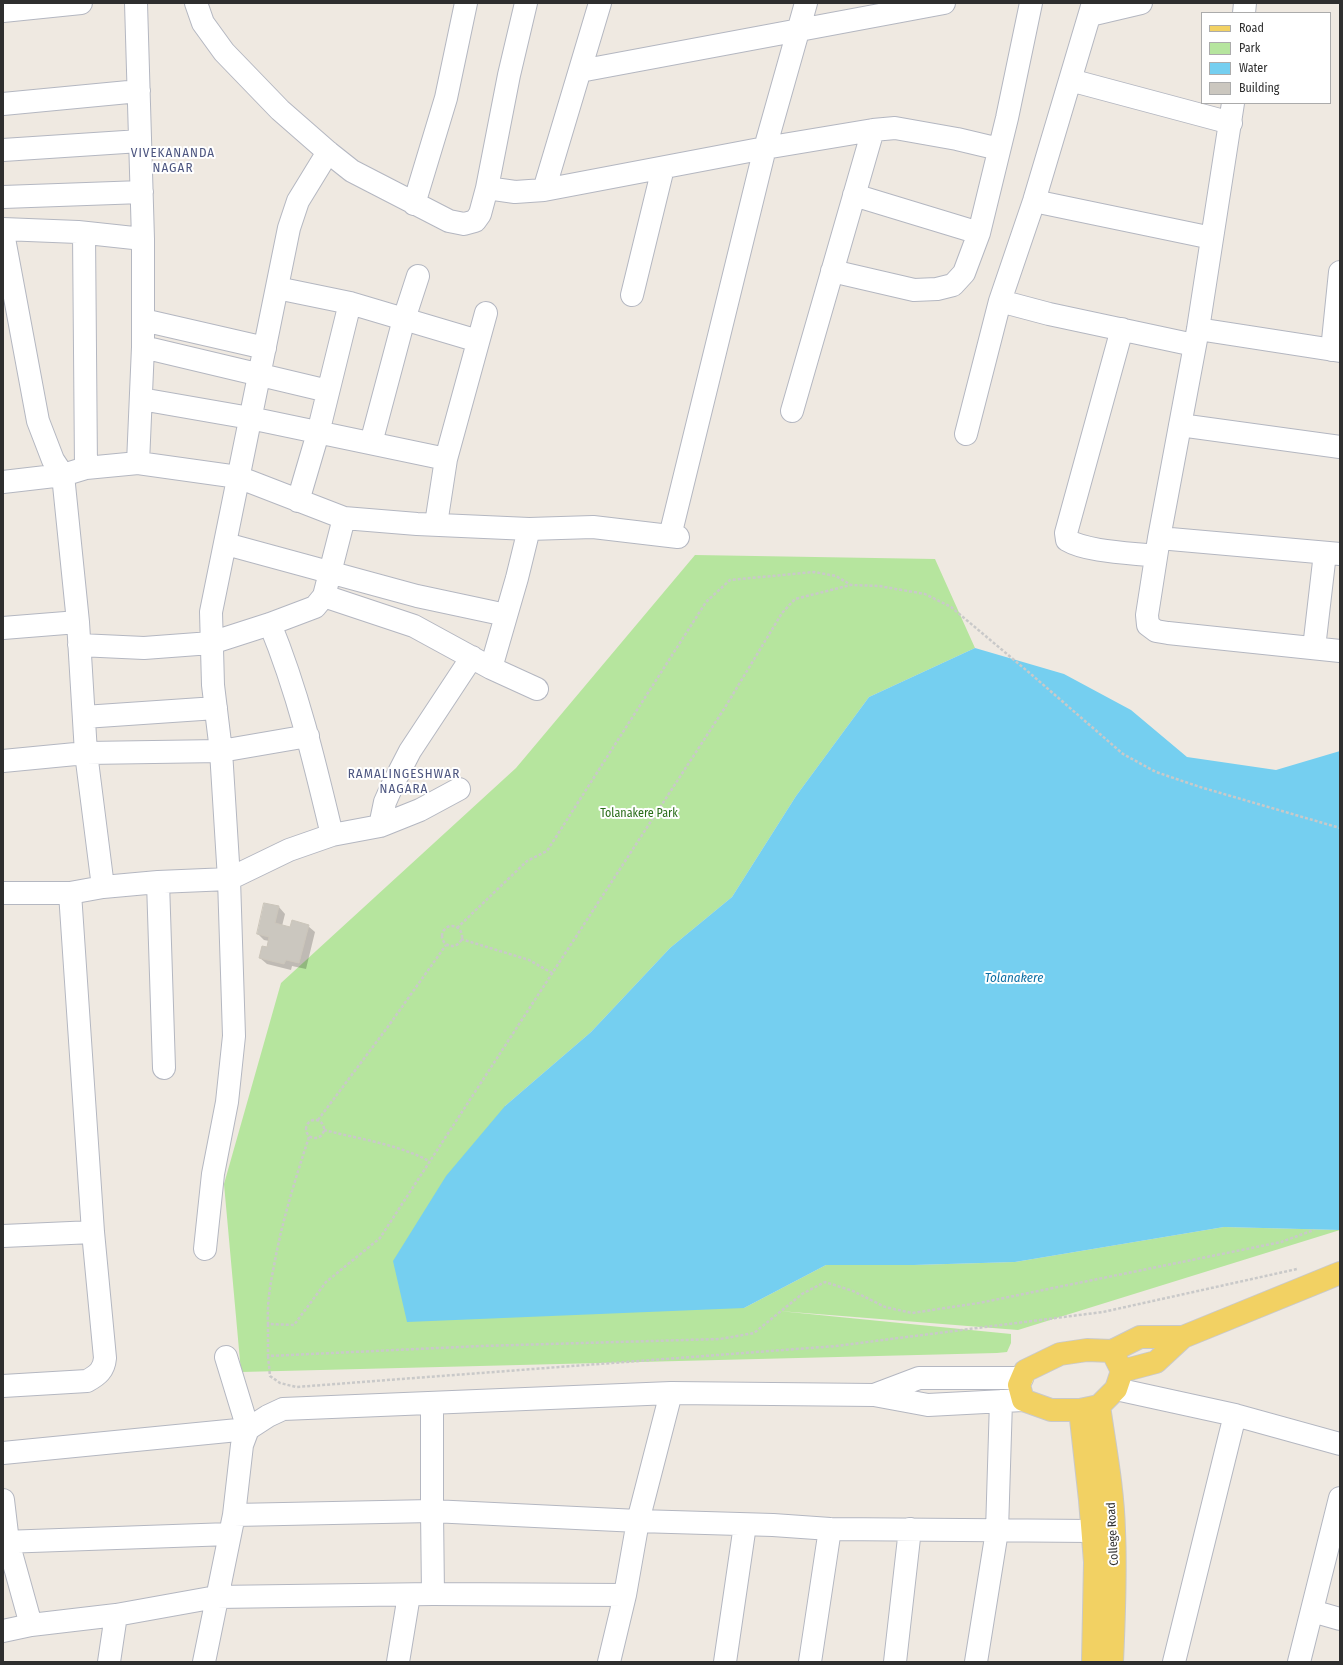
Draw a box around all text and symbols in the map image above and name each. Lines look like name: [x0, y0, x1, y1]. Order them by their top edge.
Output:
legend: [1201, 12, 1331, 104]
text: Road: [1239, 21, 1264, 35]
text: Park: [1239, 41, 1260, 55]
text: Water: [1239, 61, 1267, 75]
text: Building: [1239, 81, 1279, 95]
district label: VIVEKANANDA NAGAR: [131, 145, 215, 176]
district label: RAMALINGESHWAR NAGARA: [348, 766, 460, 797]
park label: Tolanakere Park: [600, 807, 678, 821]
water label: Tolanakere: [985, 970, 1043, 986]
street label: College Road: [1104, 1502, 1122, 1566]

